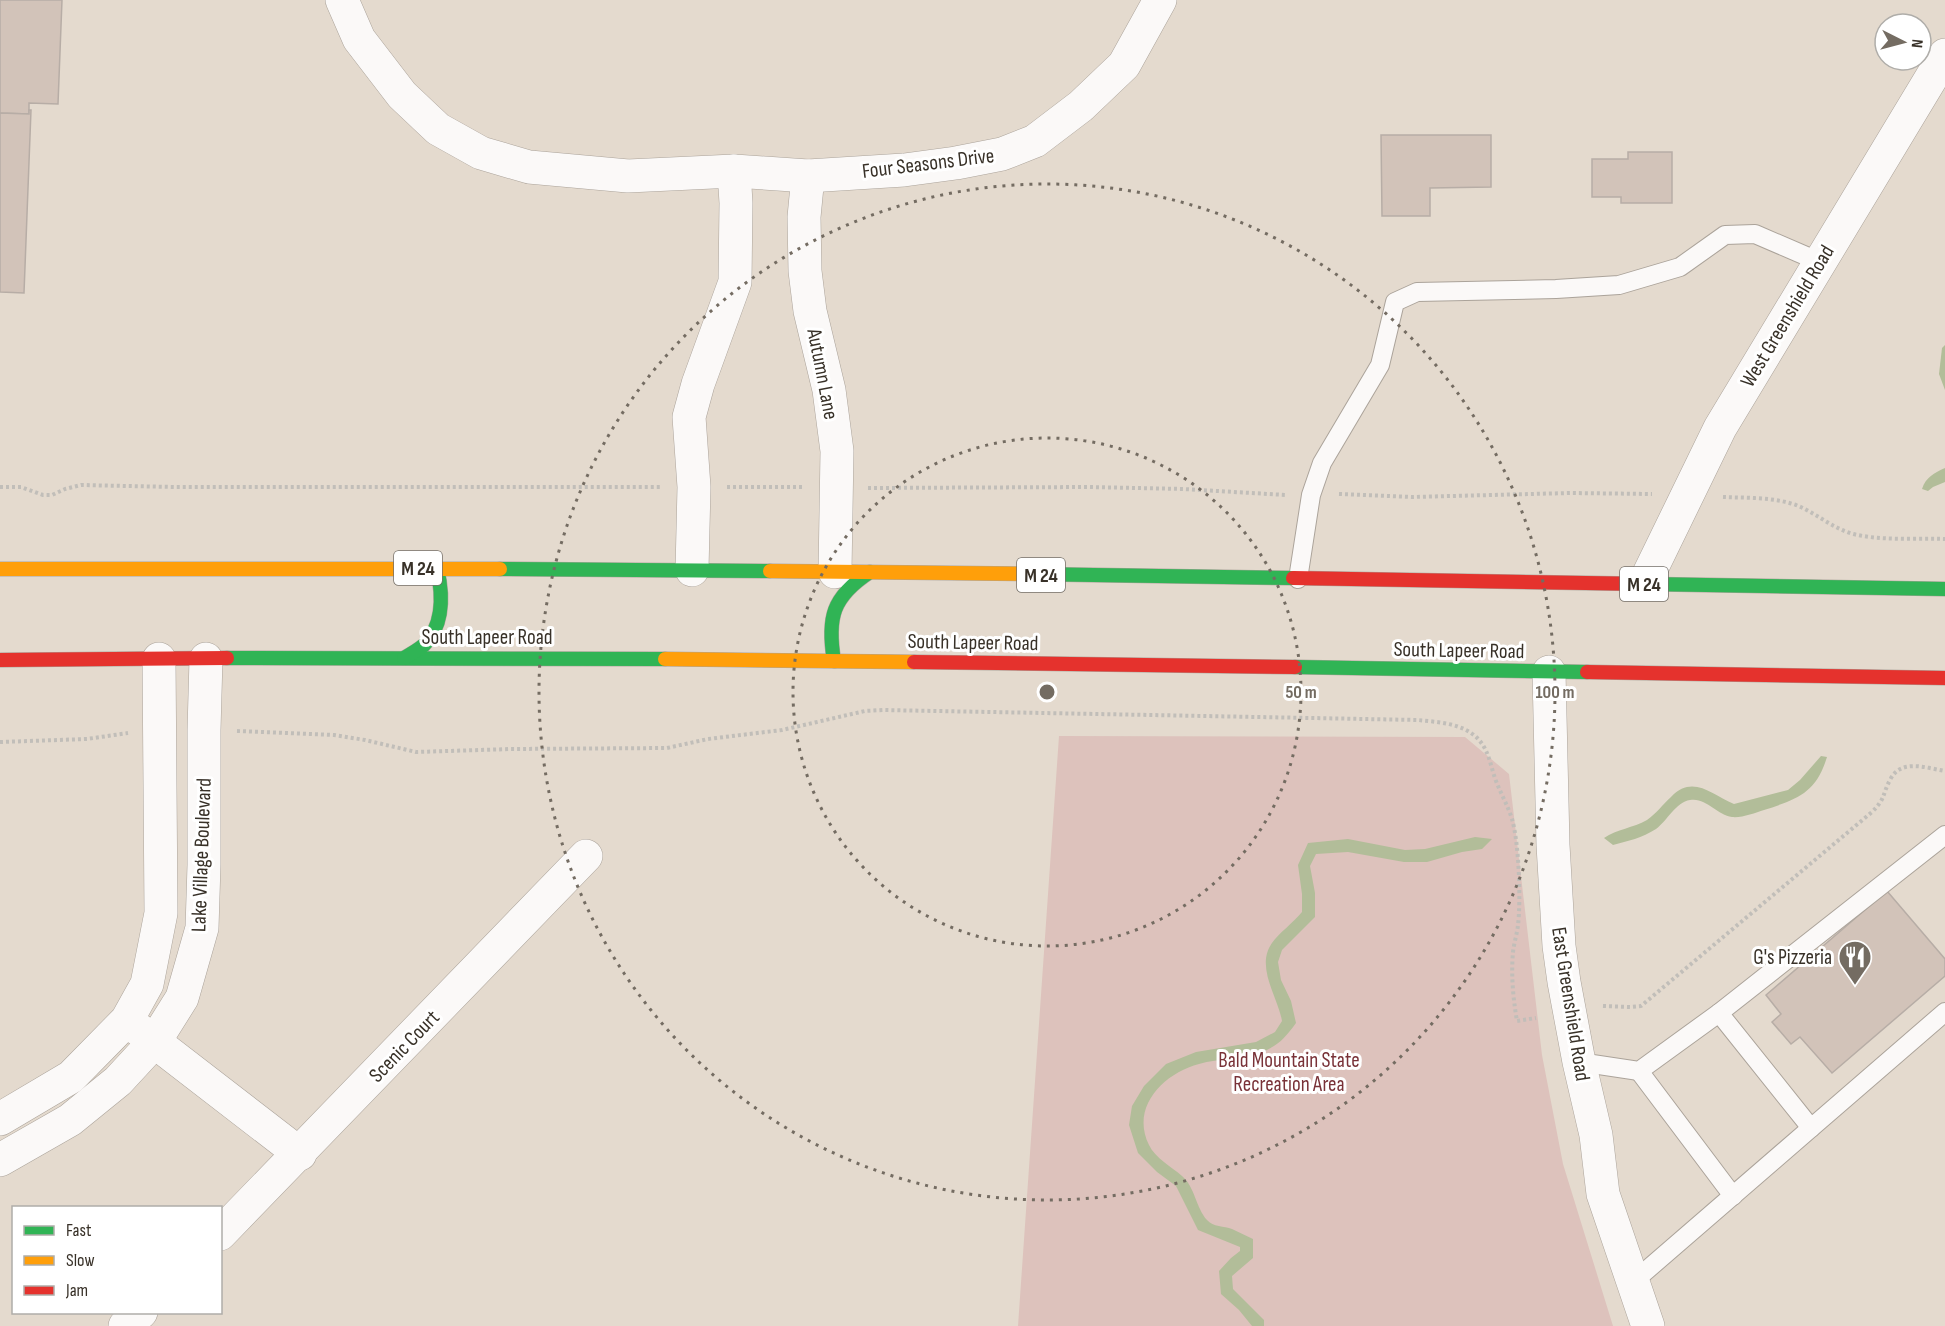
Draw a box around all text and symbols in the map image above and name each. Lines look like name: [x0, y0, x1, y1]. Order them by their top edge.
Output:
north arrow: [1873, 12, 1933, 72]
text: N: [1907, 38, 1926, 49]
street label: Four Seasons Drive: [861, 143, 996, 184]
street label: West Greenshield Road: [1735, 241, 1840, 392]
street label: Autumn Lane: [801, 326, 844, 422]
road number: M 24: [394, 551, 442, 585]
road number: M 24: [1017, 558, 1065, 592]
road number: M 24: [1620, 567, 1668, 601]
street label: South Lapeer Road: [422, 625, 553, 650]
street label: South Lapeer Road: [907, 629, 1039, 656]
street label: South Lapeer Road: [1393, 637, 1525, 664]
centre of rings: [1037, 682, 1057, 702]
text: 50 m: [1285, 682, 1317, 703]
text: 100 m: [1536, 682, 1575, 703]
street label: Lake Village Boulevard: [186, 778, 217, 932]
street label: East Greenshield Road: [1546, 925, 1595, 1083]
restaurant icon: G's Pizzeria: [1837, 939, 1873, 986]
place label: G's Pizzeria: [1753, 945, 1832, 970]
street label: Scenic Court: [364, 1005, 445, 1088]
park label: Bald Mountain State Recreation Area: [1218, 1048, 1360, 1097]
legend: [12, 1206, 222, 1314]
text: Fast: [66, 1220, 92, 1241]
text: Slow: [66, 1250, 95, 1271]
text: Jam: [65, 1280, 88, 1301]

